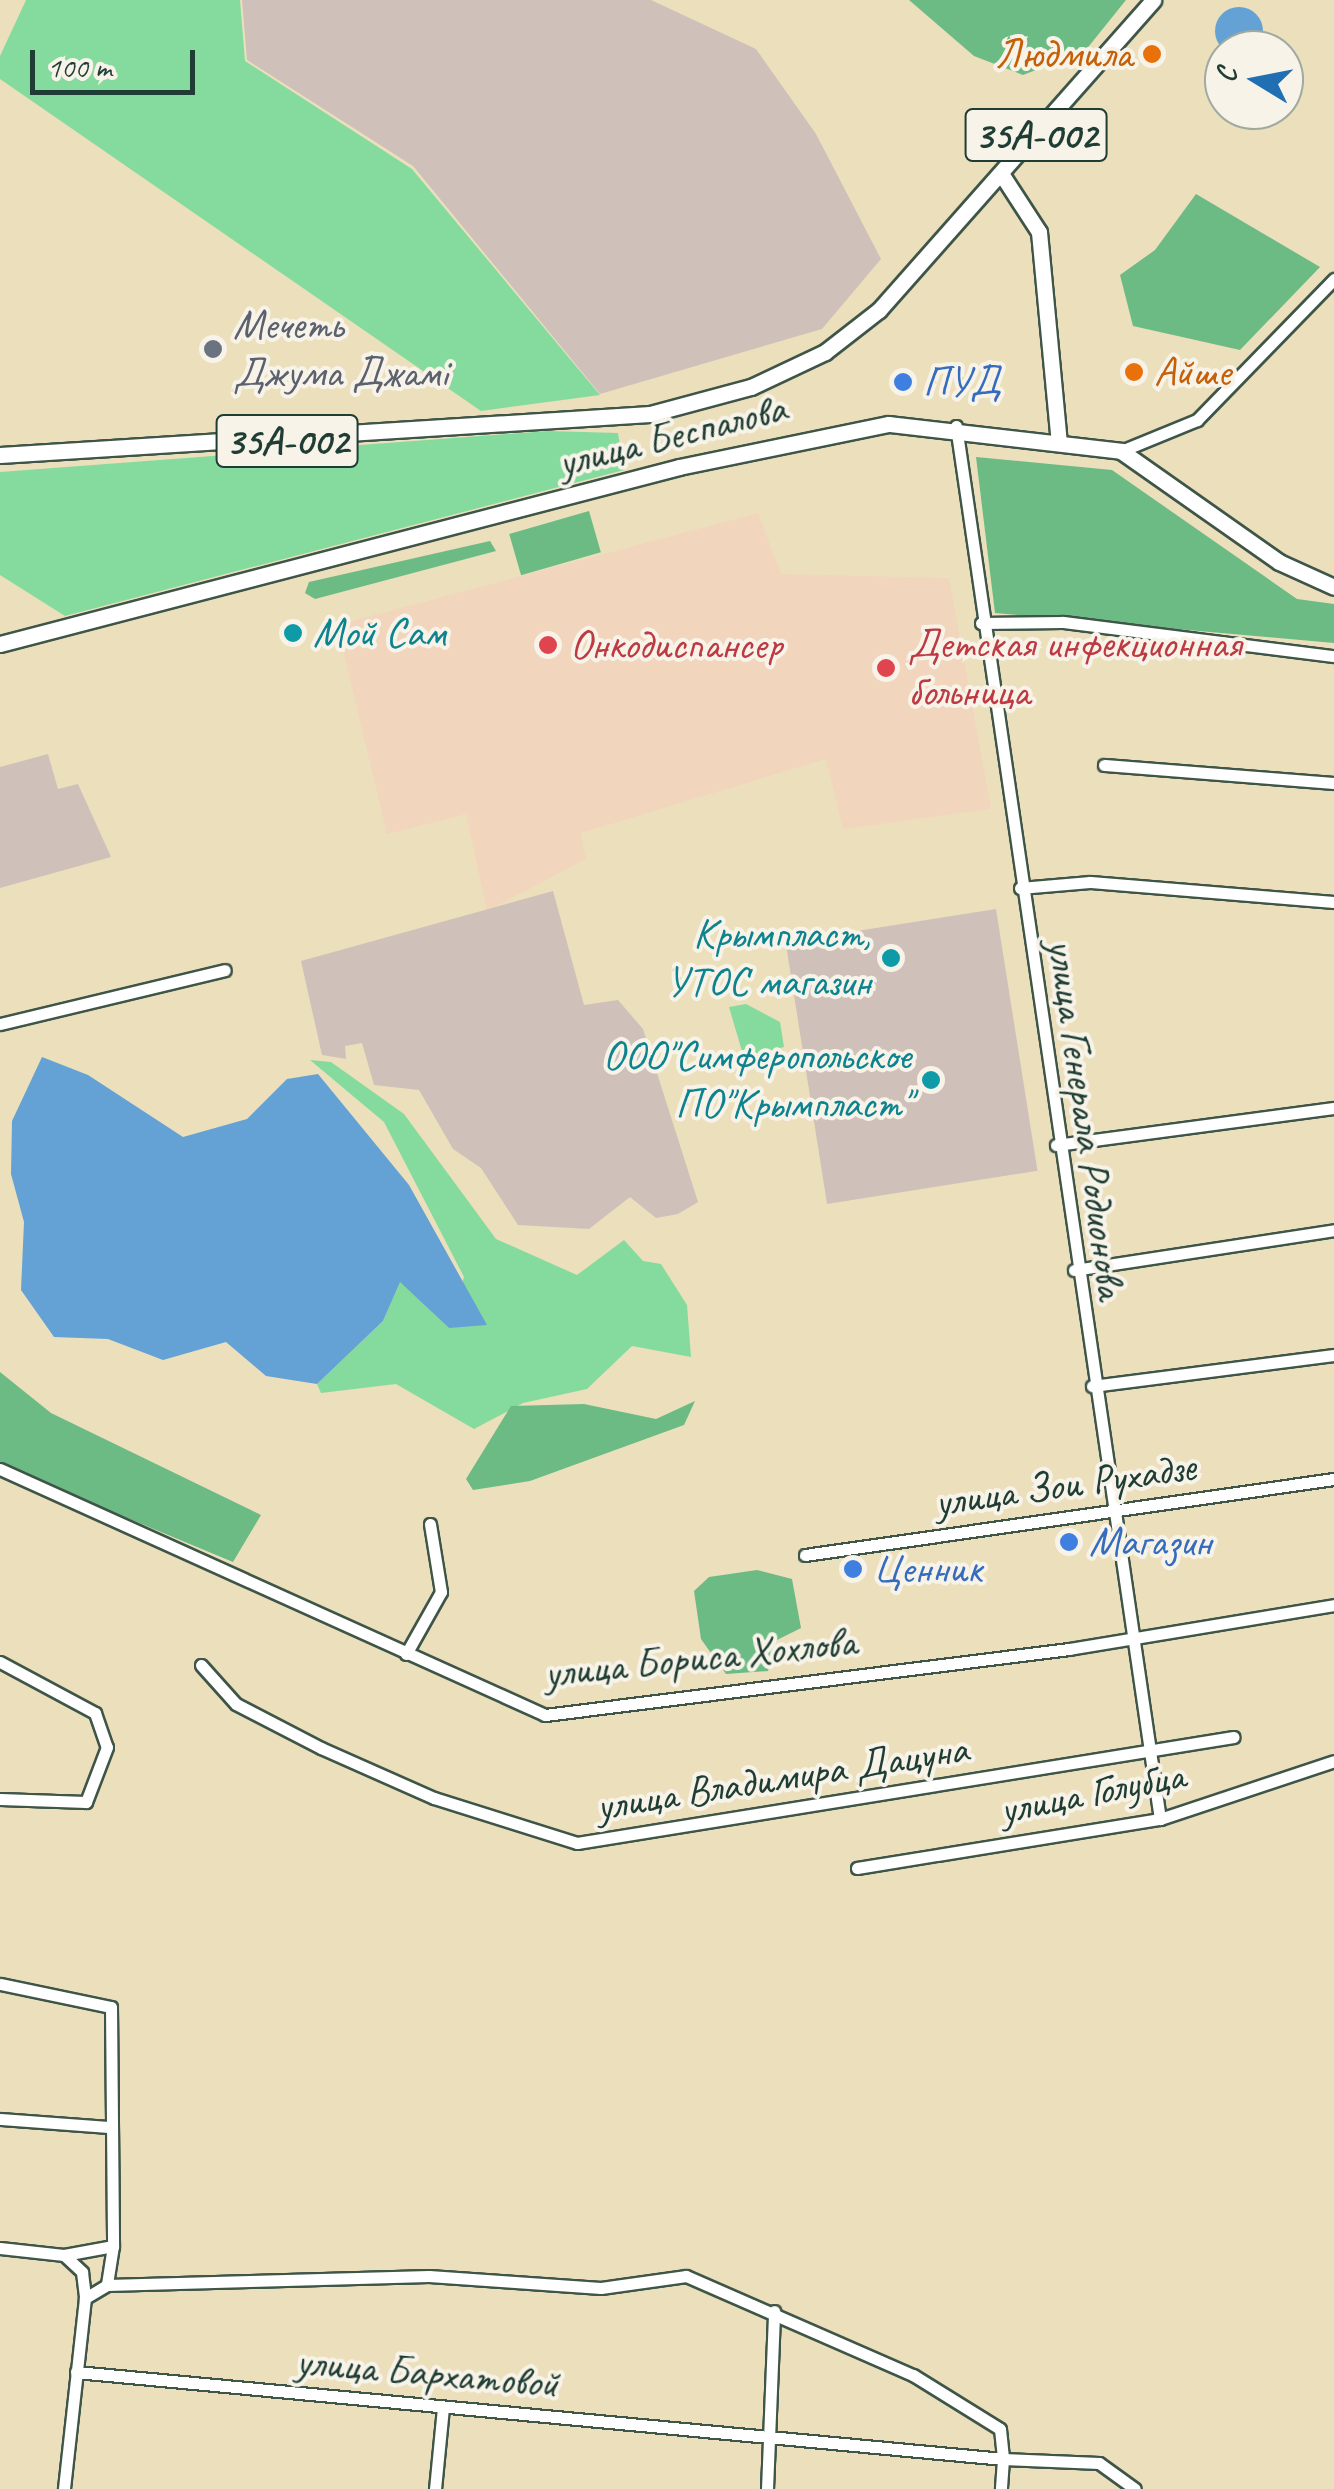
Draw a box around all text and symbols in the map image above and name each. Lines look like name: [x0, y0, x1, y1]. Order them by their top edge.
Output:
place label: Людмила: [995, 29, 1132, 79]
scale bar: [35, 30, 200, 92]
north arrow: [1204, 30, 1304, 130]
marker: Людмила: [1141, 43, 1163, 65]
text: 100 m: [47, 48, 112, 86]
text: С: [1208, 65, 1244, 85]
road number: 35А-002: [964, 100, 1108, 170]
place label: Мечеть Джума Джамі: [233, 300, 454, 398]
marker: Мечеть Джума Джамі: [202, 338, 224, 360]
place label: Айше: [1154, 347, 1231, 397]
place label: ПУД: [923, 357, 1000, 407]
marker: Айше: [1123, 361, 1145, 383]
marker: ПУД: [892, 371, 914, 393]
street label: улица Беспалова: [552, 383, 792, 489]
road number: 35А-002: [214, 406, 360, 476]
place label: Мой Сам: [313, 608, 446, 658]
place label: Детская инфекционная больница: [908, 619, 1241, 718]
place label: Онкодиспансер: [570, 620, 782, 670]
marker: Мой Сам: [282, 622, 304, 644]
marker: Онкодиспансер: [535, 632, 561, 658]
marker: Детская инфекционная больница: [873, 655, 899, 681]
place label: Крымпласт, УТОС магазин: [666, 909, 871, 1008]
street label: улица Генерала Родионова: [1036, 934, 1136, 1304]
marker: Крымпласт, УТОС магазин: [880, 947, 902, 969]
place label: ООО"Симферопольское ПО"Крымпласт": [603, 1031, 911, 1130]
marker: ООО"Симферопольское ПО"Крымпласт": [920, 1069, 942, 1091]
street label: улица Зои Рухадзе: [932, 1442, 1198, 1528]
place label: Магазин: [1089, 1517, 1211, 1567]
marker: Магазин: [1058, 1531, 1080, 1553]
place label: Ценник: [873, 1544, 982, 1594]
marker: Ценник: [842, 1558, 864, 1580]
street label: улица Бориса Хохлова: [543, 1617, 857, 1699]
street label: улица Владимира Дацуна: [594, 1724, 970, 1832]
street label: улица Голубца: [995, 1750, 1189, 1836]
street label: улица Бархатовой: [296, 2337, 558, 2409]

